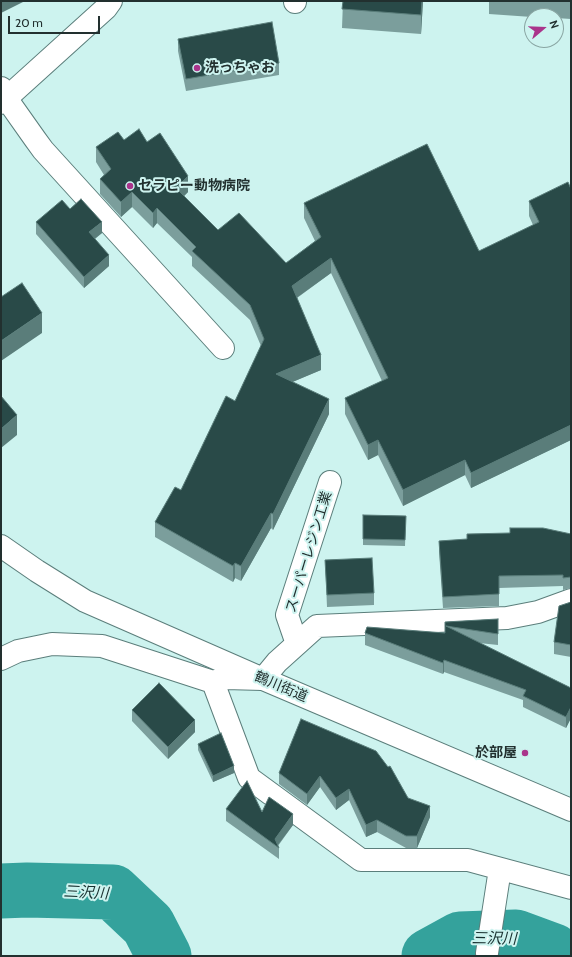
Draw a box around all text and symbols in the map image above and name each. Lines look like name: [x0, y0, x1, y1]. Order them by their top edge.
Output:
scale bar: [10, 8, 102, 34]
north arrow: [524, 8, 564, 48]
text: 20 m: [15, 15, 43, 30]
text: N: [547, 18, 562, 30]
place label: 洗っちゃお: [205, 60, 275, 76]
marker: 洗っちゃお: [192, 63, 202, 73]
place label: セラピー動物病院: [138, 178, 250, 194]
marker: セラピー動物病院: [125, 181, 135, 191]
street label: スーパーレジン工業: [283, 489, 335, 615]
street label: 鶴川街道: [252, 668, 310, 706]
place label: 於部屋: [475, 745, 517, 761]
marker: 於部屋: [520, 748, 530, 758]
water label: 三沢川: [63, 883, 109, 903]
water label: 三沢川: [471, 930, 517, 948]

